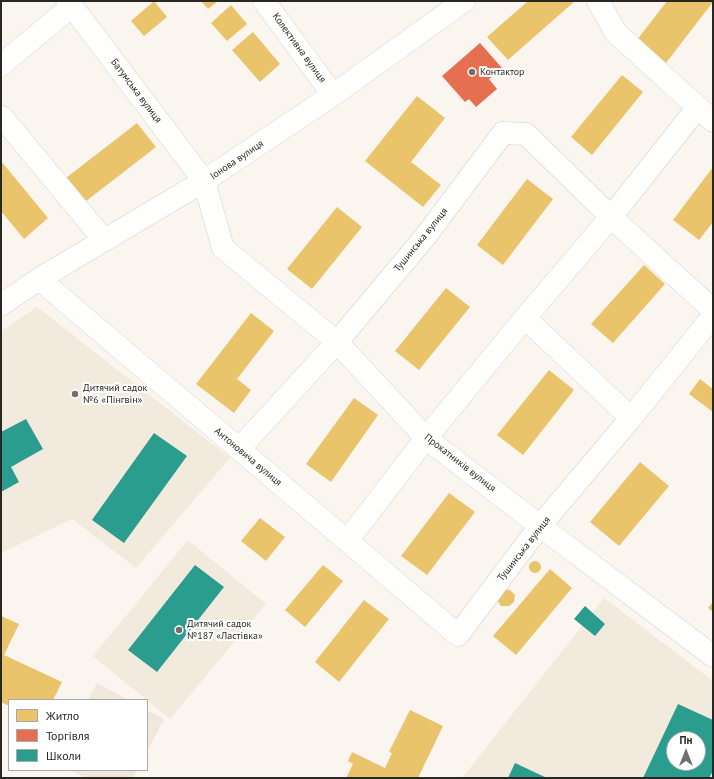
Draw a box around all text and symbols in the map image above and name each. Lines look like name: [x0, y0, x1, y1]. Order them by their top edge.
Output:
street label: Колективна вулиця: [270, 11, 328, 85]
street label: Батумська вулиця: [108, 57, 164, 125]
place label: Контактор: [480, 66, 525, 78]
marker: Контактор: [467, 67, 477, 77]
street label: Іонова вулиця: [208, 138, 266, 182]
street label: Тушинська вулиця: [391, 206, 451, 274]
place label: Дитячий садок №6 «Пінгвін»: [83, 382, 147, 406]
marker: Дитячий садок №6 «Пінгвін»: [70, 389, 80, 399]
street label: Антоновича вулиця: [212, 425, 284, 489]
street label: Прокатників вулиця: [422, 431, 498, 495]
street label: Тушинська вулиця: [495, 514, 553, 584]
place label: Дитячий садок №187 «Ластівка»: [187, 618, 263, 642]
marker: Дитячий садок №187 «Ластівка»: [174, 625, 184, 635]
legend: [8, 699, 148, 771]
text: Житло: [46, 708, 79, 723]
text: Торгівля: [46, 728, 89, 743]
north arrow: [666, 731, 706, 771]
text: Пн: [680, 733, 692, 747]
text: Школи: [46, 748, 81, 763]

